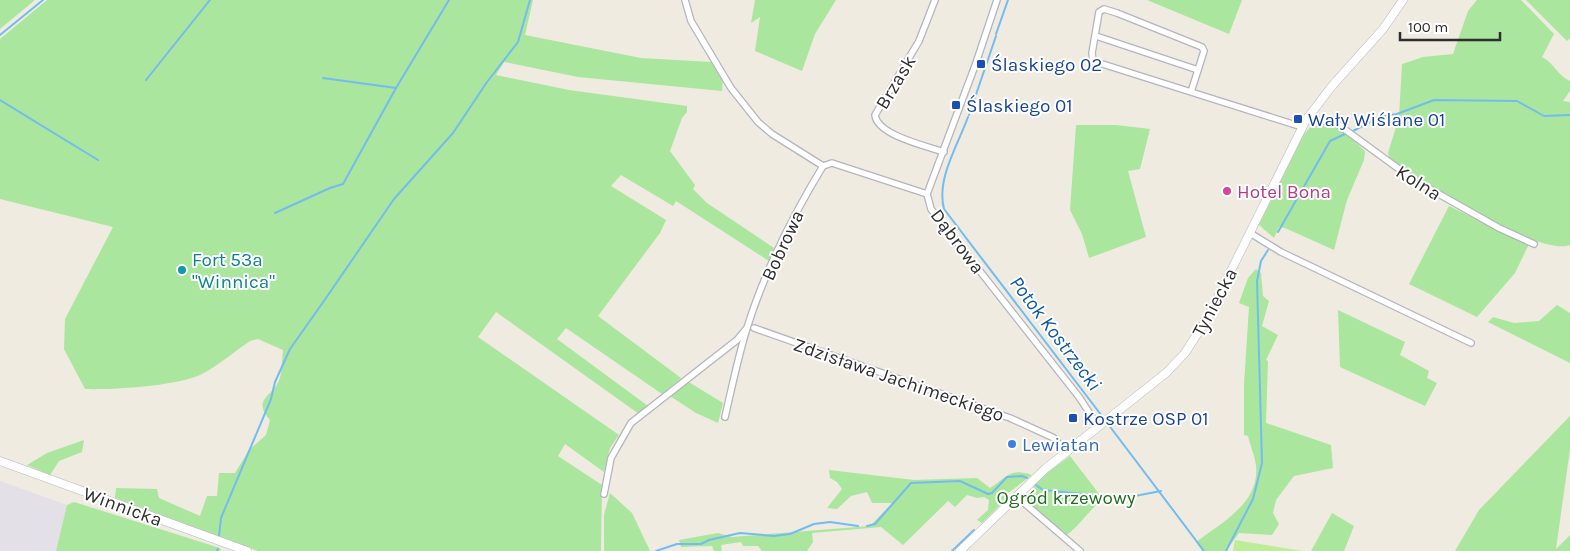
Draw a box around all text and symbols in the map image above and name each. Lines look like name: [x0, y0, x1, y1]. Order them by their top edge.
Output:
scale bar: [1400, 10, 1500, 42]
text: 100 m: [1408, 18, 1448, 36]
street label: Brzask: [871, 51, 921, 113]
place label: Ślaskiego 02: [991, 53, 1102, 76]
marker: Ślaskiego 02: [975, 58, 987, 70]
place label: Ślaskiego 01: [966, 94, 1073, 117]
marker: Ślaskiego 01: [950, 99, 962, 111]
place label: Wały Wiślane 01: [1308, 109, 1445, 131]
marker: Wały Wiślane 01: [1292, 113, 1304, 125]
street label: Kolna: [1392, 160, 1445, 205]
place label: Hotel Bona: [1237, 181, 1331, 203]
marker: Hotel Bona: [1221, 185, 1233, 197]
street label: Dąbrowa: [926, 205, 989, 278]
street label: Bobrowa: [757, 207, 809, 284]
place label: Fort 53a "Winnica": [192, 249, 275, 293]
marker: Fort 53a "Winnica": [176, 264, 188, 276]
street label: Tyniecka: [1188, 264, 1242, 341]
water label: Potok Kostrzecki: [1005, 272, 1106, 395]
street label: Zdzisława Jachimeckiego: [790, 334, 1007, 426]
place label: Kostrze OSP 01: [1083, 408, 1209, 430]
marker: Kostrze OSP 01: [1067, 412, 1079, 424]
place label: Lewiatan: [1022, 434, 1100, 456]
marker: Lewiatan: [1006, 438, 1018, 450]
street label: Winnicka: [80, 483, 165, 531]
park label: Ogród krzewowy: [996, 487, 1136, 509]

